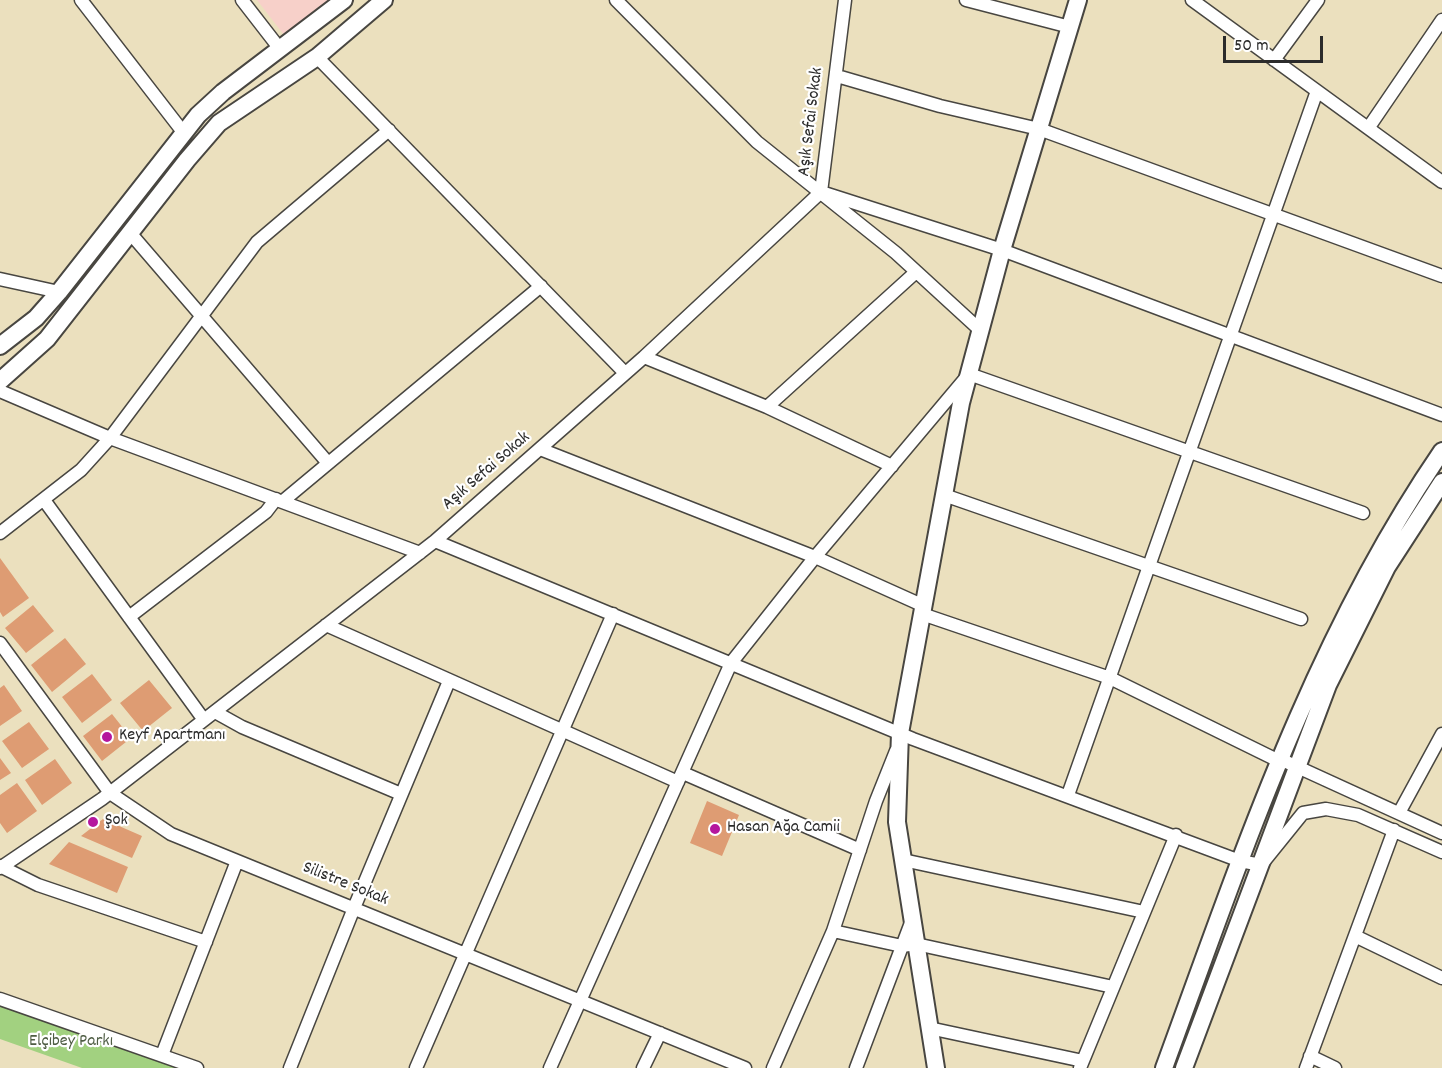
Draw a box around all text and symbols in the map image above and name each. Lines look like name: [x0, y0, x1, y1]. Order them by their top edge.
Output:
scale bar: [1226, 24, 1326, 62]
text: 50 m: [1234, 34, 1269, 59]
street label: Aşık Sefai Sokak: [795, 66, 829, 178]
street label: Aşık Sefai Sokak: [439, 428, 535, 516]
place label: Keyf Apartmanı: [119, 726, 225, 748]
marker: Keyf Apartmanı: [100, 730, 114, 744]
place label: Şok: [105, 811, 128, 833]
marker: Şok: [86, 815, 100, 829]
place label: Hasan Ağa Camii: [727, 818, 840, 840]
marker: Hasan Ağa Camii: [708, 822, 722, 836]
street label: Silistre Sokak: [299, 858, 391, 912]
park label: Elçibey Parkı: [29, 1032, 113, 1054]

